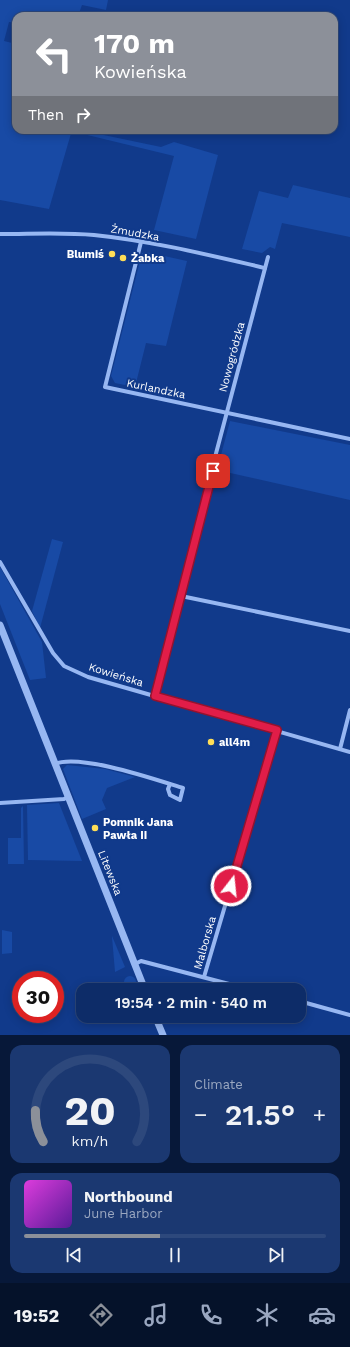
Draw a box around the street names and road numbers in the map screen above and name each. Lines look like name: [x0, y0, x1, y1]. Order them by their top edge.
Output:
street label: Żmudzka: [110, 221, 161, 244]
street label: Nowogródzka: [216, 321, 248, 393]
street label: Kurlandzka: [125, 376, 187, 402]
street label: Kowieńska: [87, 661, 145, 689]
street label: Litewska: [95, 849, 125, 897]
street label: Malborska: [191, 915, 219, 971]

